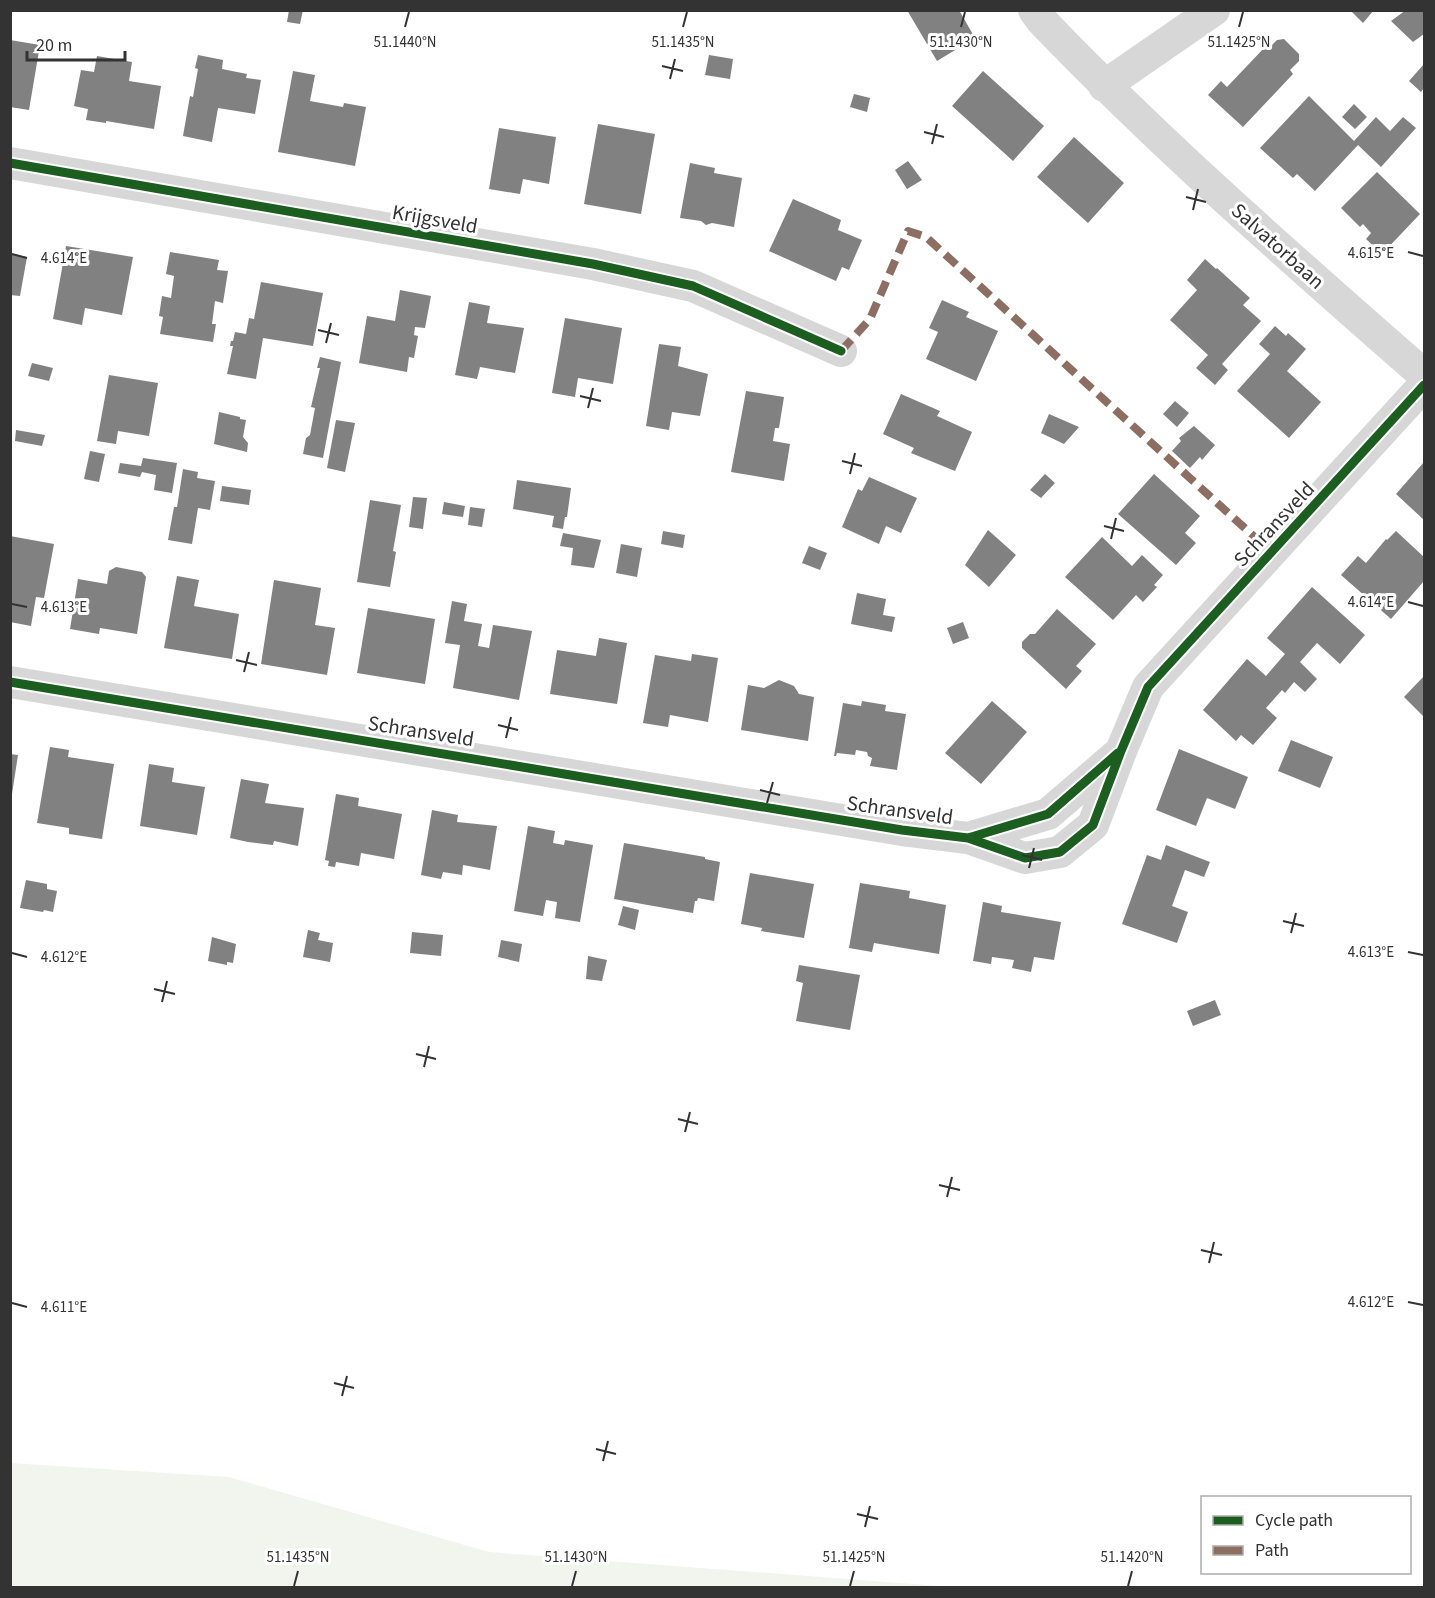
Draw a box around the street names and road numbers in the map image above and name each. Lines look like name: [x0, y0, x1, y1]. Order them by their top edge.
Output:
street label: Salvatorbaan: [1225, 196, 1331, 296]
street label: Krijgsveld: [390, 197, 480, 241]
street label: Schransveld: [1227, 475, 1321, 573]
street label: Schransveld: [366, 708, 476, 754]
street label: Schransveld: [845, 788, 955, 832]

